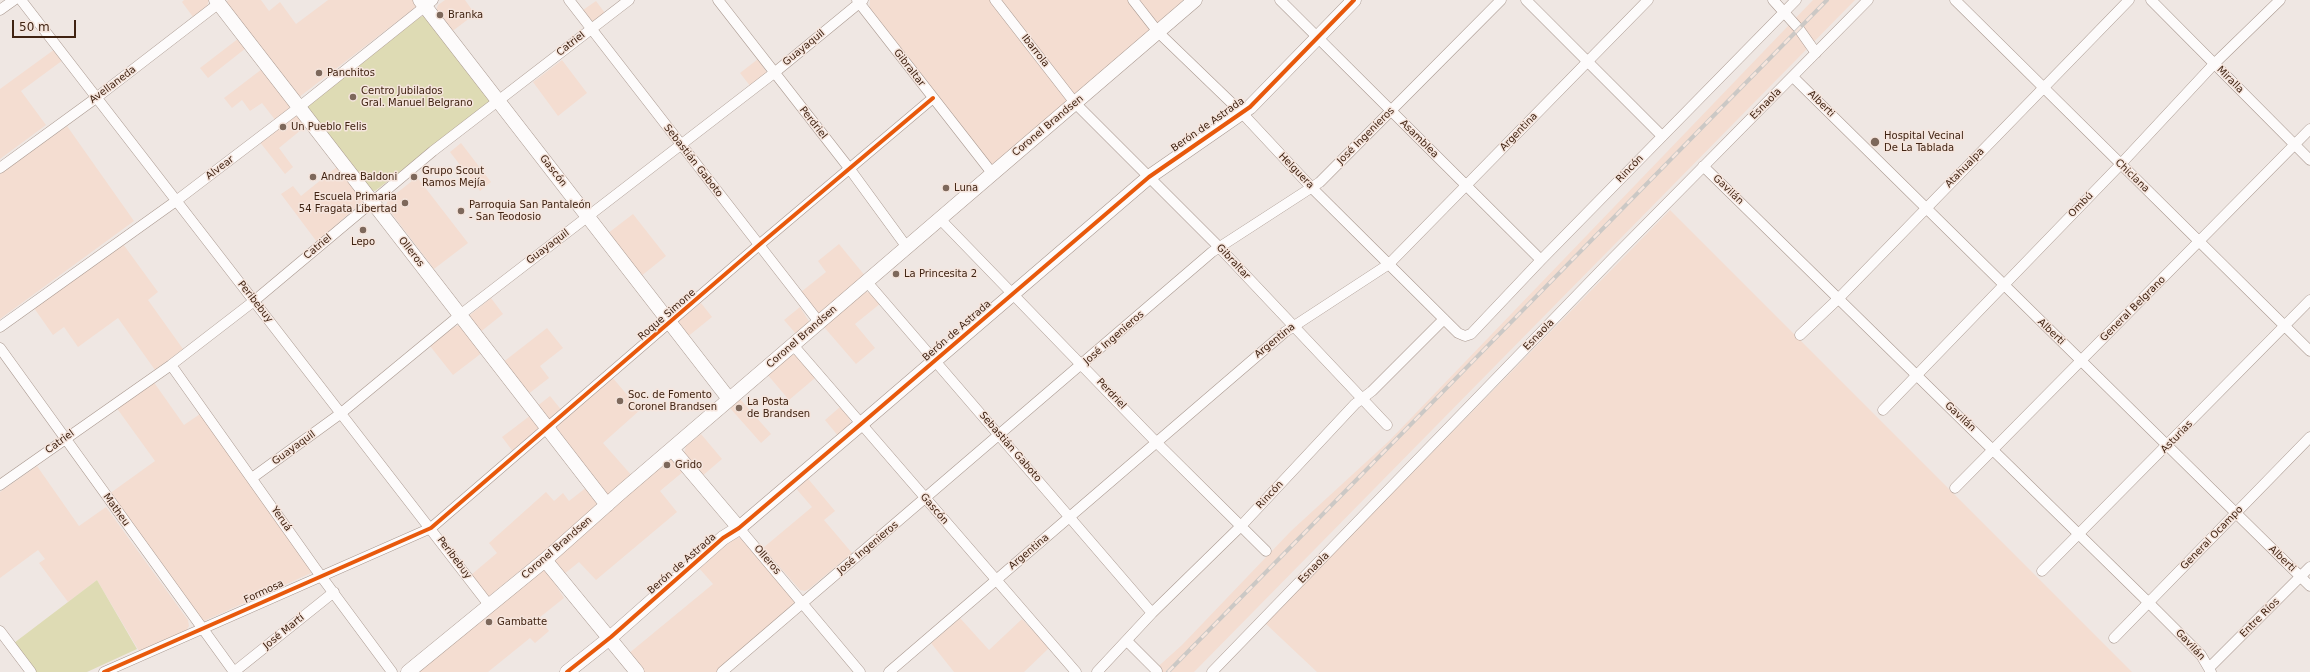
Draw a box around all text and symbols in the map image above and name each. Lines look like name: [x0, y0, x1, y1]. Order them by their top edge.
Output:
place label: Branka: [448, 9, 483, 21]
marker: Branka: [435, 10, 445, 20]
scale bar: [14, 12, 78, 38]
text: 50 m: [19, 20, 50, 34]
street label: Guayaquil: [781, 27, 827, 69]
street label: Catriel: [554, 29, 588, 59]
street label: Ibarrola: [1018, 32, 1052, 70]
street label: Gibraltar: [891, 47, 927, 89]
street label: Avellaneda: [87, 64, 139, 106]
street label: Miralla: [2214, 64, 2246, 96]
place label: Panchitos: [327, 67, 375, 79]
marker: Panchitos: [314, 68, 324, 78]
place label: Centro Jubilados Gral. Manuel Belgrano: [361, 85, 472, 108]
street label: Esnaola: [1748, 86, 1784, 122]
street label: Alberti: [1805, 88, 1837, 120]
marker: Centro Jubilados Gral. Manuel Belgrano: [348, 92, 358, 102]
street label: Coronel Brandsen: [1010, 93, 1086, 159]
street label: Berón de Astrada: [1169, 95, 1247, 155]
street label: Perdriel: [797, 104, 829, 142]
street label: José Ingenieros: [1335, 105, 1397, 167]
street label: Argentina: [1498, 110, 1540, 154]
street label: Asamblea: [1397, 117, 1441, 161]
place label: Un Pueblo Felis: [291, 121, 367, 133]
marker: Un Pueblo Felis: [278, 122, 288, 132]
street label: Sebastián Gaboto: [661, 122, 725, 200]
place label: Hospital Vecinal De La Tablada: [1884, 130, 1964, 154]
marker: Hospital Vecinal De La Tablada: [1869, 136, 1881, 148]
street label: Atahualpa: [1943, 146, 1987, 190]
street label: Helguera: [1276, 150, 1316, 192]
street label: Gascón: [537, 153, 569, 189]
street label: Rincón: [1614, 153, 1646, 185]
street label: Alvear: [204, 154, 236, 182]
street label: Chiclana: [2112, 157, 2152, 195]
place label: Grupo Scout Ramos Mejía: [422, 165, 486, 188]
place label: Andrea Baldoni: [321, 171, 397, 183]
marker: Andrea Baldoni: [308, 172, 318, 182]
marker: Grupo Scout Ramos Mejía: [409, 172, 419, 182]
street label: Gavilán: [1710, 173, 1746, 207]
place label: Luna: [954, 182, 978, 194]
marker: Luna: [941, 183, 951, 193]
street label: Ombú: [2066, 190, 2096, 220]
place label: Escuela Primaria 54 Fragata Libertad: [299, 191, 397, 214]
marker: Escuela Primaria 54 Fragata Libertad: [400, 198, 410, 208]
place label: Parroquia San Pantaleón - San Teodosio: [469, 199, 591, 222]
marker: Parroquia San Pantaleón - San Teodosio: [456, 206, 466, 216]
marker: Lepo: [358, 225, 368, 235]
street label: Guayaquil: [524, 227, 572, 267]
street label: Catriel: [302, 232, 334, 262]
street label: Olleros: [396, 235, 426, 269]
place label: Lepo: [351, 236, 375, 248]
street label: Gibraltar: [1214, 242, 1252, 282]
place label: La Princesita 2: [904, 268, 977, 280]
marker: La Princesita 2: [891, 269, 901, 279]
street label: General Belgrano: [2098, 274, 2168, 344]
street label: Peribebuy: [235, 279, 275, 325]
street label: Roque Simone: [636, 287, 698, 343]
street label: Berón de Astrada: [920, 298, 994, 364]
street label: Coronel Brandsen: [764, 303, 840, 371]
street label: José Ingenieros: [1081, 309, 1147, 367]
street label: Alberti: [2035, 316, 2067, 348]
street label: Esnaola: [1521, 317, 1557, 353]
street label: Argentina: [1252, 321, 1298, 361]
street label: Perdriel: [1094, 376, 1128, 412]
place label: Soc. de Fomento Coronel Brandsen: [628, 389, 717, 412]
marker: Soc. de Fomento Coronel Brandsen: [615, 396, 625, 406]
place label: La Posta de Brandsen: [747, 396, 810, 420]
street label: Gavilán: [1942, 400, 1978, 434]
marker: La Posta de Brandsen: [734, 403, 744, 413]
street label: Sebastián Gaboto: [976, 410, 1044, 484]
street label: Asturias: [2159, 418, 2195, 456]
street label: Catriel: [43, 427, 77, 457]
street label: Guayaquil: [270, 428, 318, 468]
place label: Grido: [675, 459, 702, 471]
marker: Grido: [662, 460, 672, 470]
street label: Rincón: [1254, 478, 1286, 512]
street label: Matheu: [100, 491, 132, 529]
street label: Gascón: [917, 491, 951, 527]
street label: Yeruá: [268, 504, 294, 534]
street label: General Ocampo: [2178, 504, 2246, 572]
street label: Coronel Brandsen: [519, 514, 595, 582]
street label: José Ingenieros: [835, 519, 901, 577]
street label: Berón de Astrada: [645, 531, 719, 597]
street label: Argentina: [1006, 532, 1052, 572]
street label: Peribebuy: [434, 534, 474, 582]
street label: Olleros: [751, 543, 783, 577]
street label: Alberti: [2266, 543, 2298, 575]
street label: Esnaola: [1296, 550, 1332, 586]
street label: Formosa: [242, 578, 286, 606]
street label: Entre Ríos: [2238, 596, 2282, 640]
street label: José Martí: [261, 612, 307, 652]
place label: Gambatte: [497, 616, 547, 628]
marker: Gambatte: [484, 617, 494, 627]
street label: Gavilán: [2173, 627, 2207, 663]

